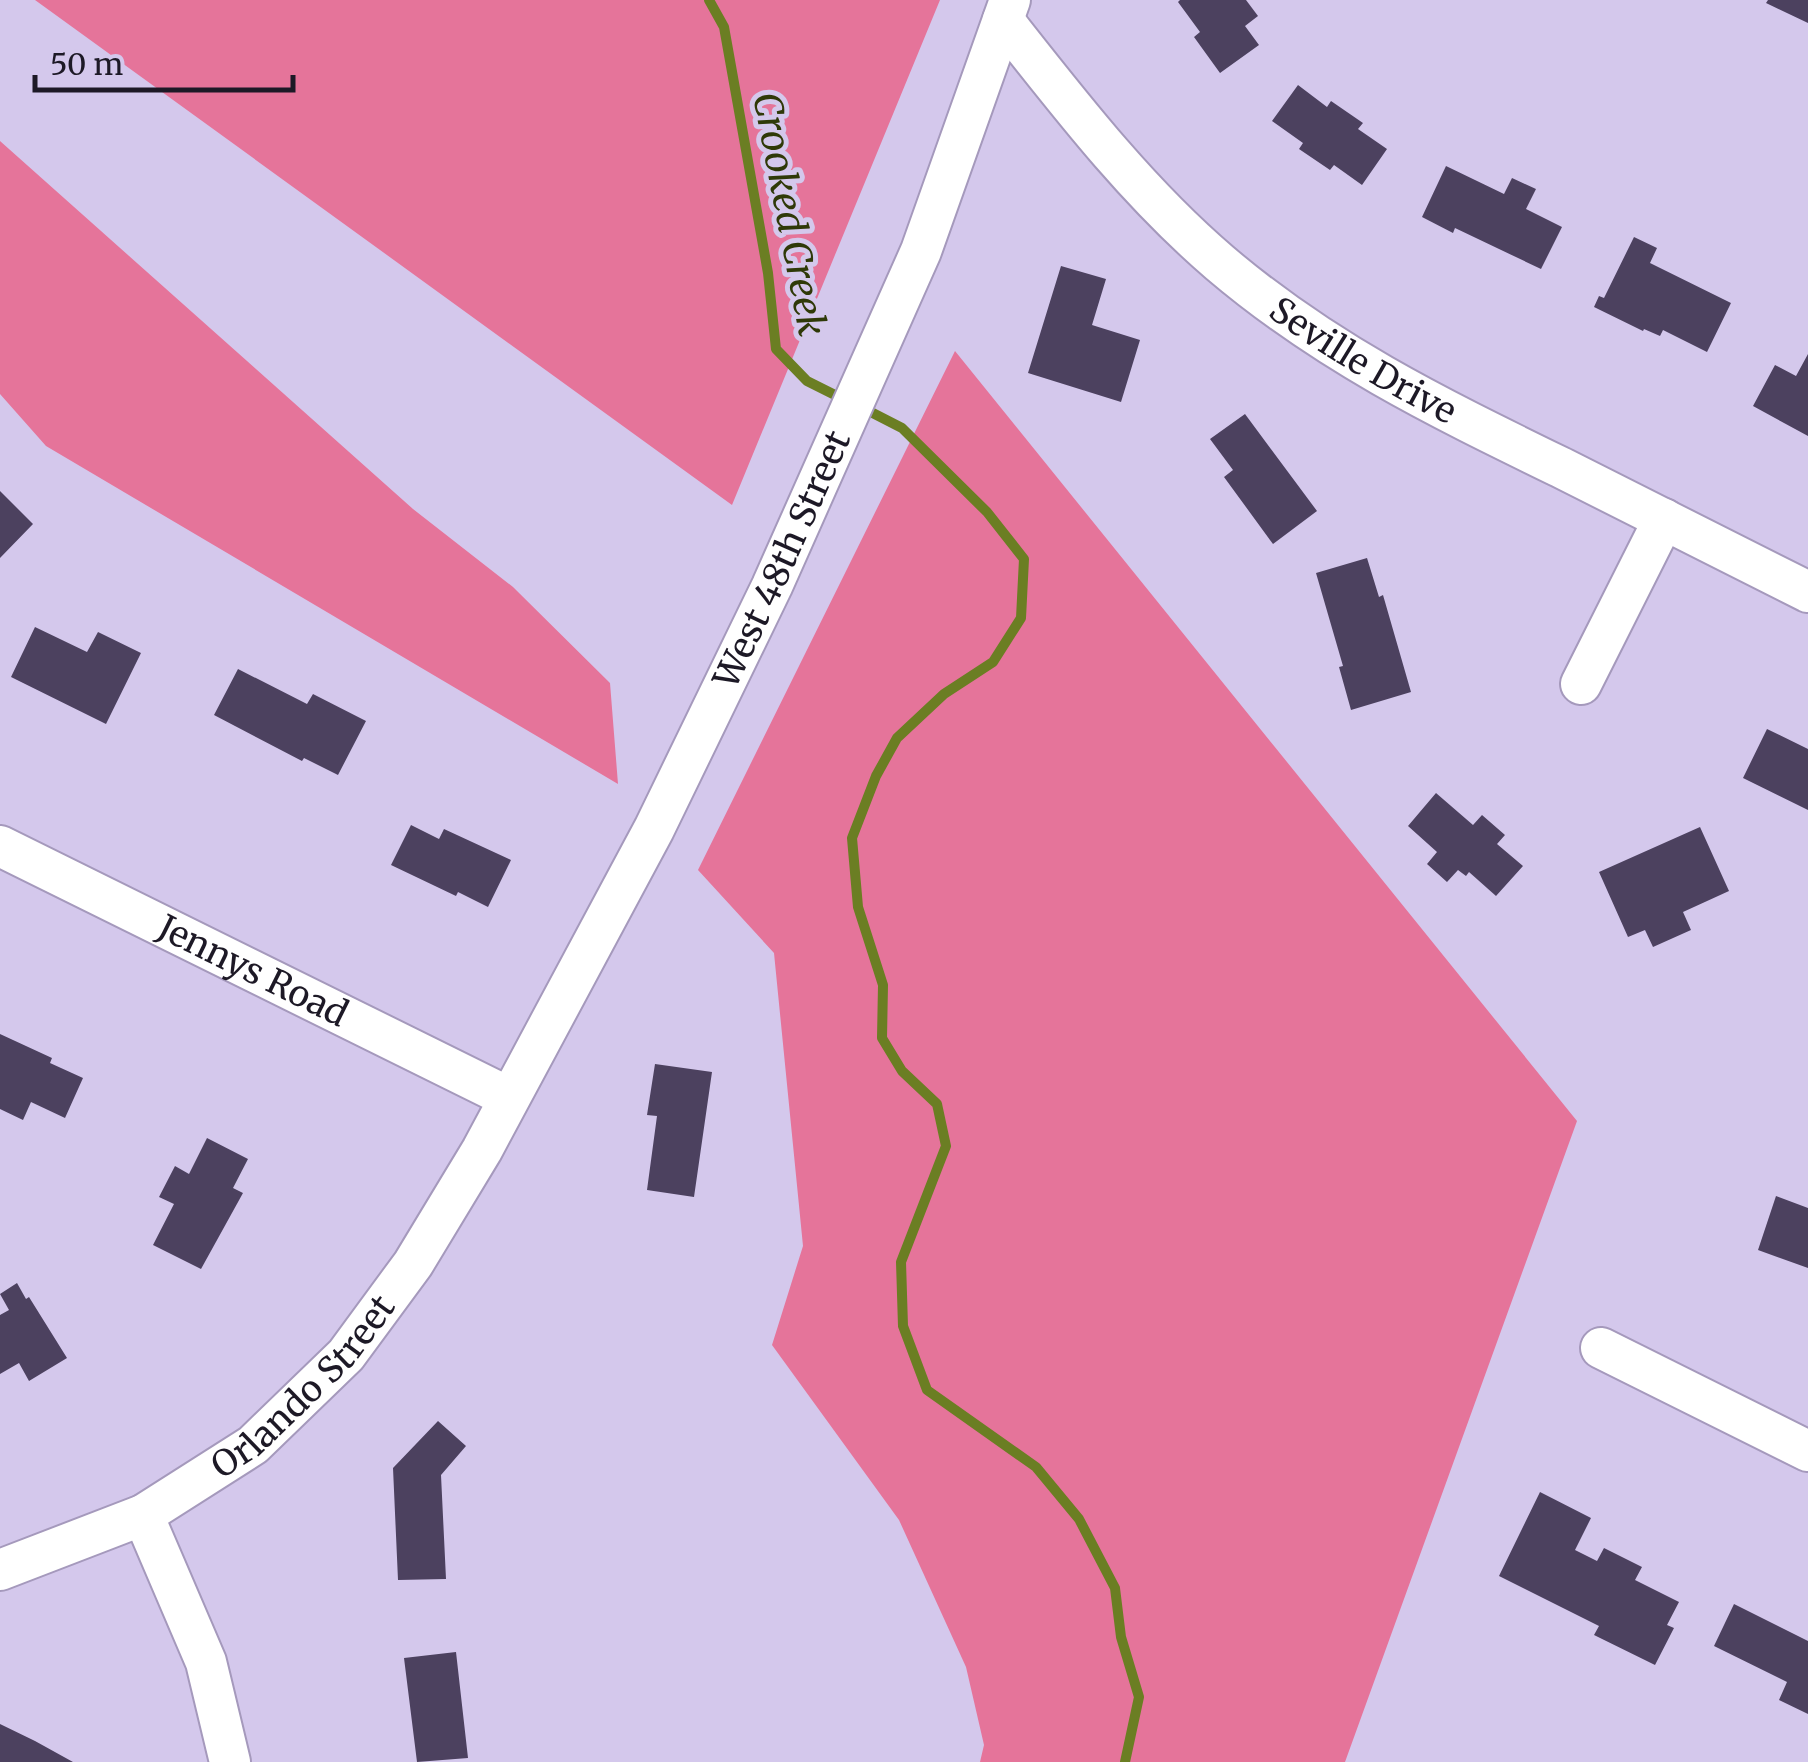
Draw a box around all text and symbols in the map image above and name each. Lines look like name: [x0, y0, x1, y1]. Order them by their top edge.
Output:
scale bar: [35, 30, 292, 92]
text: 50 m: [50, 45, 123, 83]
water label: Crooked Creek: [743, 88, 836, 340]
street label: Seville Drive: [1261, 288, 1464, 434]
street label: West 48th Street: [703, 424, 860, 696]
street label: Jennys Road: [150, 905, 355, 1036]
street label: Orlando Street: [203, 1286, 405, 1488]

